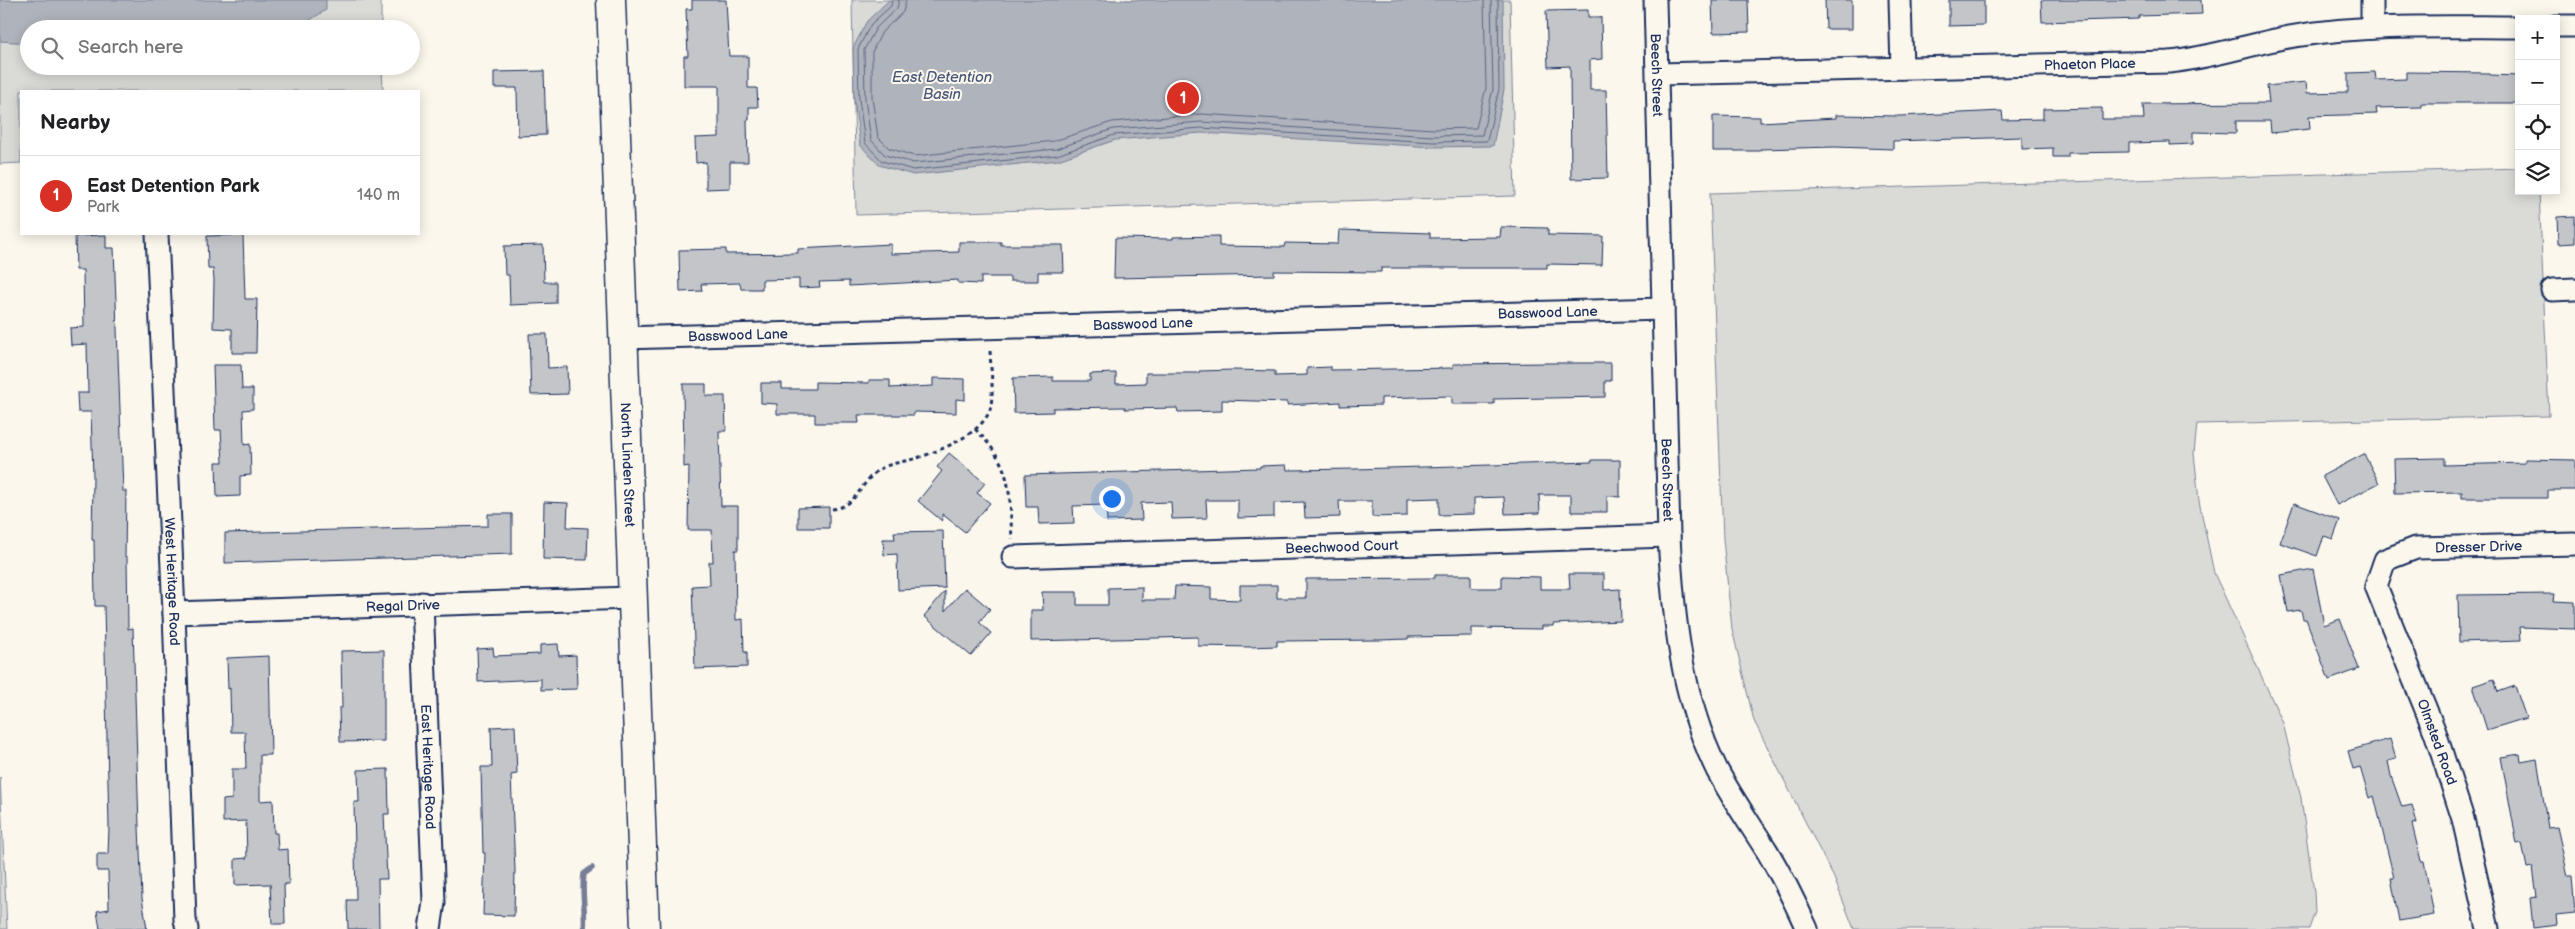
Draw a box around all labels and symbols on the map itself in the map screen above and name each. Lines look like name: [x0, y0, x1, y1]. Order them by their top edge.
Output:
street label: Beech Street: [1647, 33, 1667, 118]
street label: Phaeton Place: [2044, 54, 2136, 73]
water label: East Detention Basin: [892, 68, 992, 104]
pin: 1: [1167, 79, 1199, 117]
street label: Basswood Lane: [1497, 302, 1598, 322]
street label: Basswood Lane: [1093, 314, 1193, 333]
street label: Basswood Lane: [688, 325, 788, 345]
street label: North Linden Street: [617, 402, 639, 528]
street label: Beech Street: [1658, 438, 1677, 522]
your location: [1099, 486, 1125, 512]
street label: West Heritage Road: [161, 517, 184, 646]
street label: Beechwood Court: [1285, 536, 1399, 557]
street label: Dresser Drive: [2435, 537, 2522, 556]
street label: Regal Drive: [366, 596, 440, 615]
street label: Olmsted Road: [2414, 697, 2460, 787]
street label: East Heritage Road: [418, 704, 440, 830]

